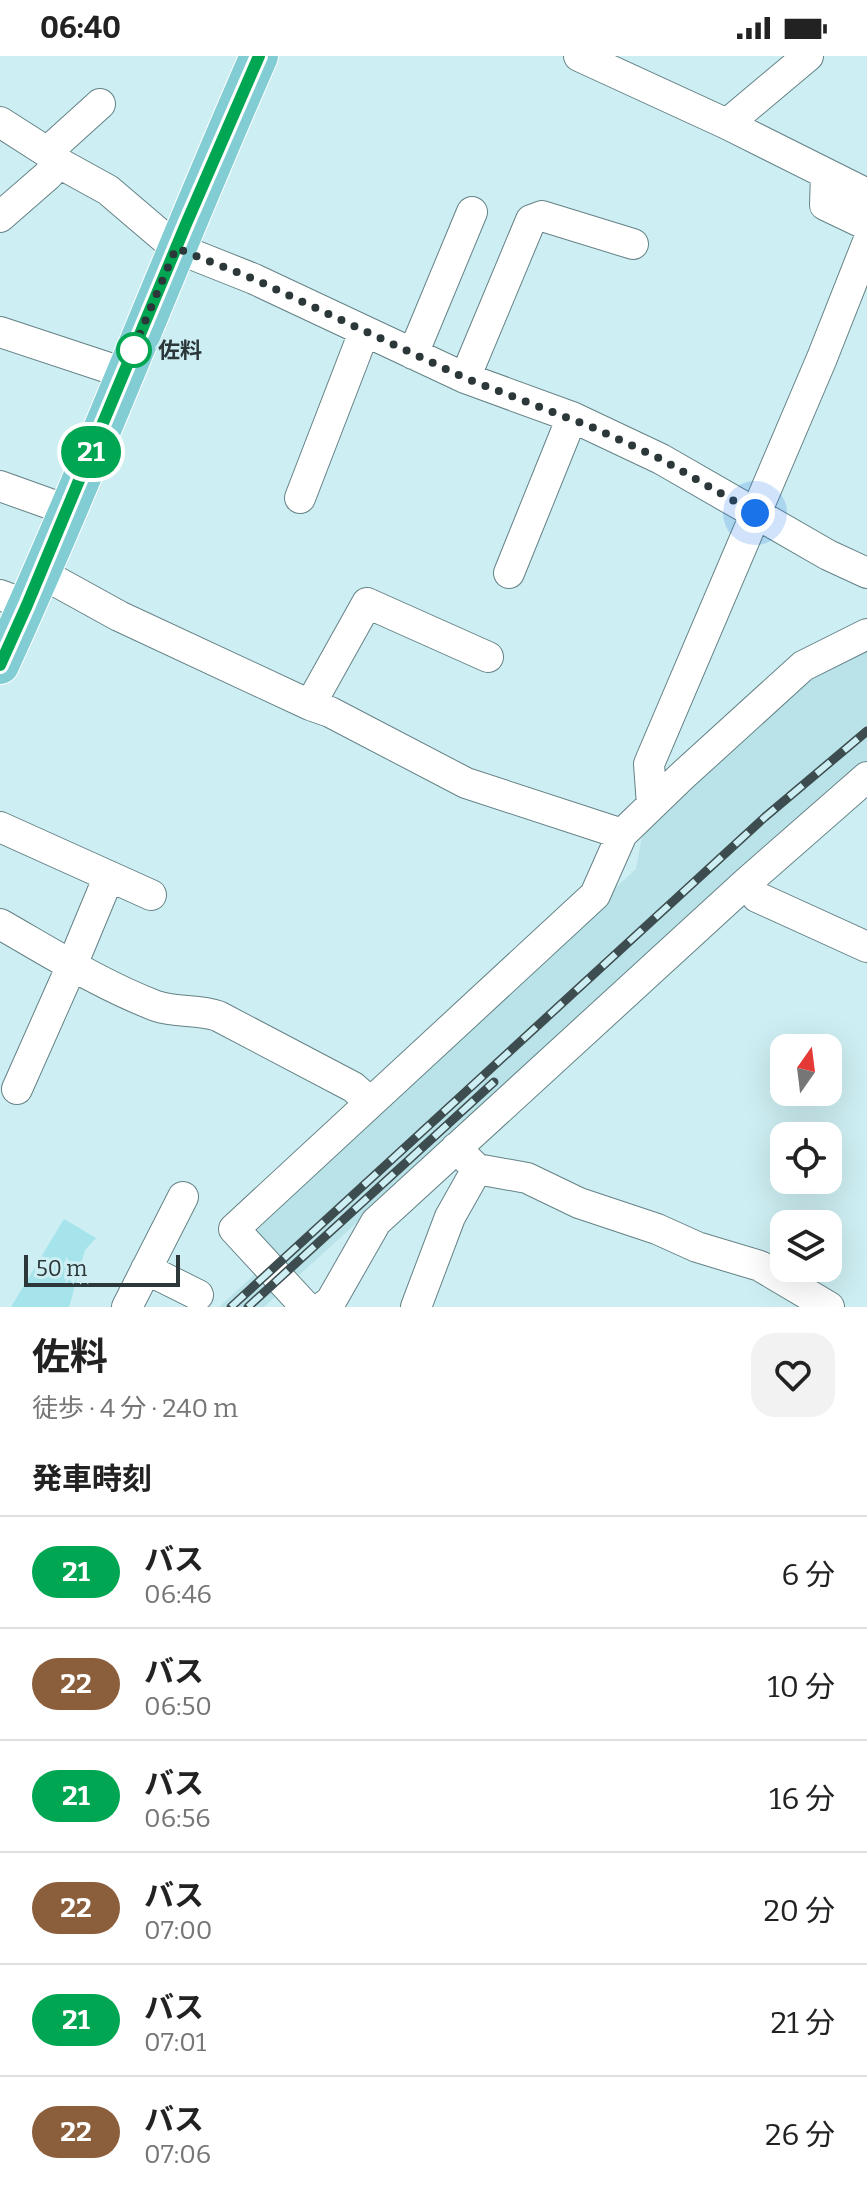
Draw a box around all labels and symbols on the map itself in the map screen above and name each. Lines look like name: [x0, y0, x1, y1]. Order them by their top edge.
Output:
marker: 佐料: [117, 333, 151, 367]
place label: 佐料: [158, 337, 202, 364]
line badge: 21: [55, 426, 127, 478]
your location: [735, 493, 775, 533]
north arrow: [770, 1034, 842, 1106]
scale bar: [24, 1251, 180, 1287]

